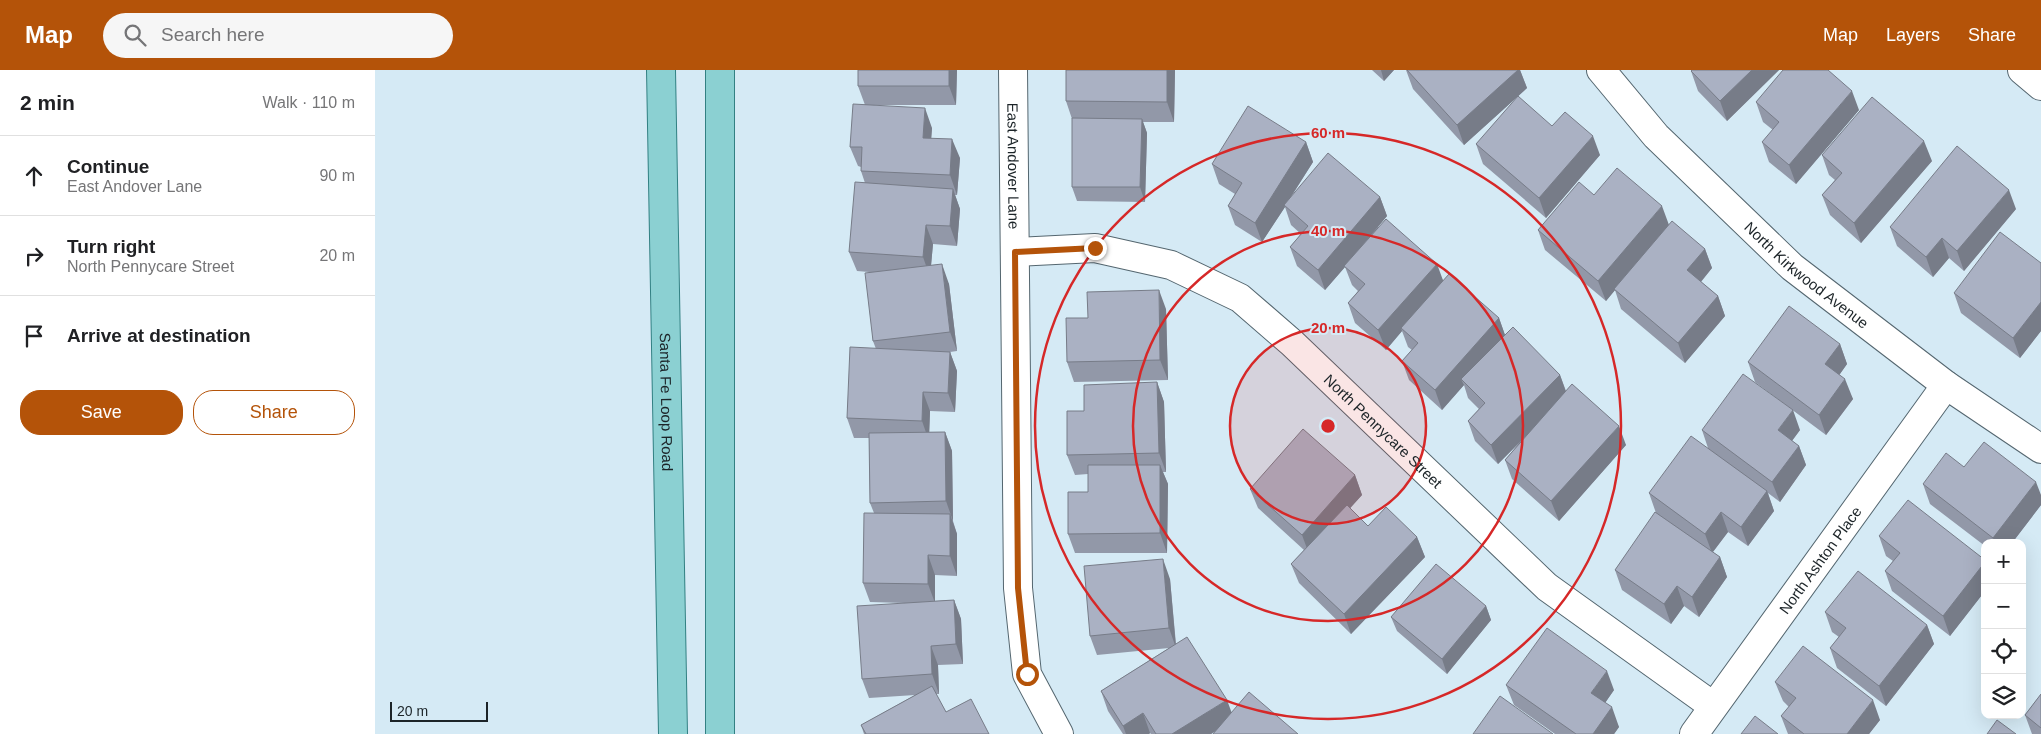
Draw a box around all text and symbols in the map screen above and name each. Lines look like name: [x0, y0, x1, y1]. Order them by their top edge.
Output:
search box: [103, 13, 453, 58]
text: Map: [25, 21, 73, 48]
icon: search: [121, 21, 149, 49]
text: Search here: [161, 24, 265, 45]
text: Map: [1823, 25, 1858, 45]
text: Layers: [1886, 25, 1940, 45]
text: Share: [1968, 25, 2016, 45]
text: 2 min: [20, 91, 75, 114]
text: Walk · 110 m: [263, 94, 355, 111]
street label: East Andover Lane: [1005, 103, 1023, 229]
text: 60 m: [1311, 124, 1345, 141]
text: Continue: [67, 156, 149, 177]
icon: ahead: [20, 162, 48, 190]
text: 90 m: [319, 167, 355, 184]
text: East Andover Lane: [67, 178, 202, 195]
street label: North Kirkwood Avenue: [1741, 218, 1872, 331]
text: 40 m: [1311, 222, 1345, 239]
text: Turn right: [67, 236, 155, 257]
route end: [1084, 237, 1107, 260]
icon: right: [20, 242, 48, 270]
text: 20 m: [319, 247, 355, 264]
text: North Pennycare Street: [67, 258, 234, 275]
text: 20 m: [1311, 319, 1345, 336]
icon: arrive: [20, 322, 48, 350]
text: Arrive at destination: [67, 325, 251, 346]
street label: Santa Fe Loop Road: [657, 333, 677, 471]
street label: North Pennycare Street: [1321, 370, 1447, 492]
button: Save: [20, 390, 183, 435]
button: Share: [193, 390, 355, 435]
centre of rings: [1319, 417, 1337, 435]
street label: North Ashton Place: [1775, 503, 1864, 617]
map controls: [1981, 539, 2026, 719]
button: +: [1981, 539, 2026, 584]
button: −: [1981, 584, 2026, 629]
button: locate: [1981, 629, 2026, 674]
route start: [1016, 663, 1039, 686]
button: layers: [1981, 674, 2026, 719]
scale bar: [390, 699, 487, 722]
text: 20 m: [397, 703, 428, 719]

